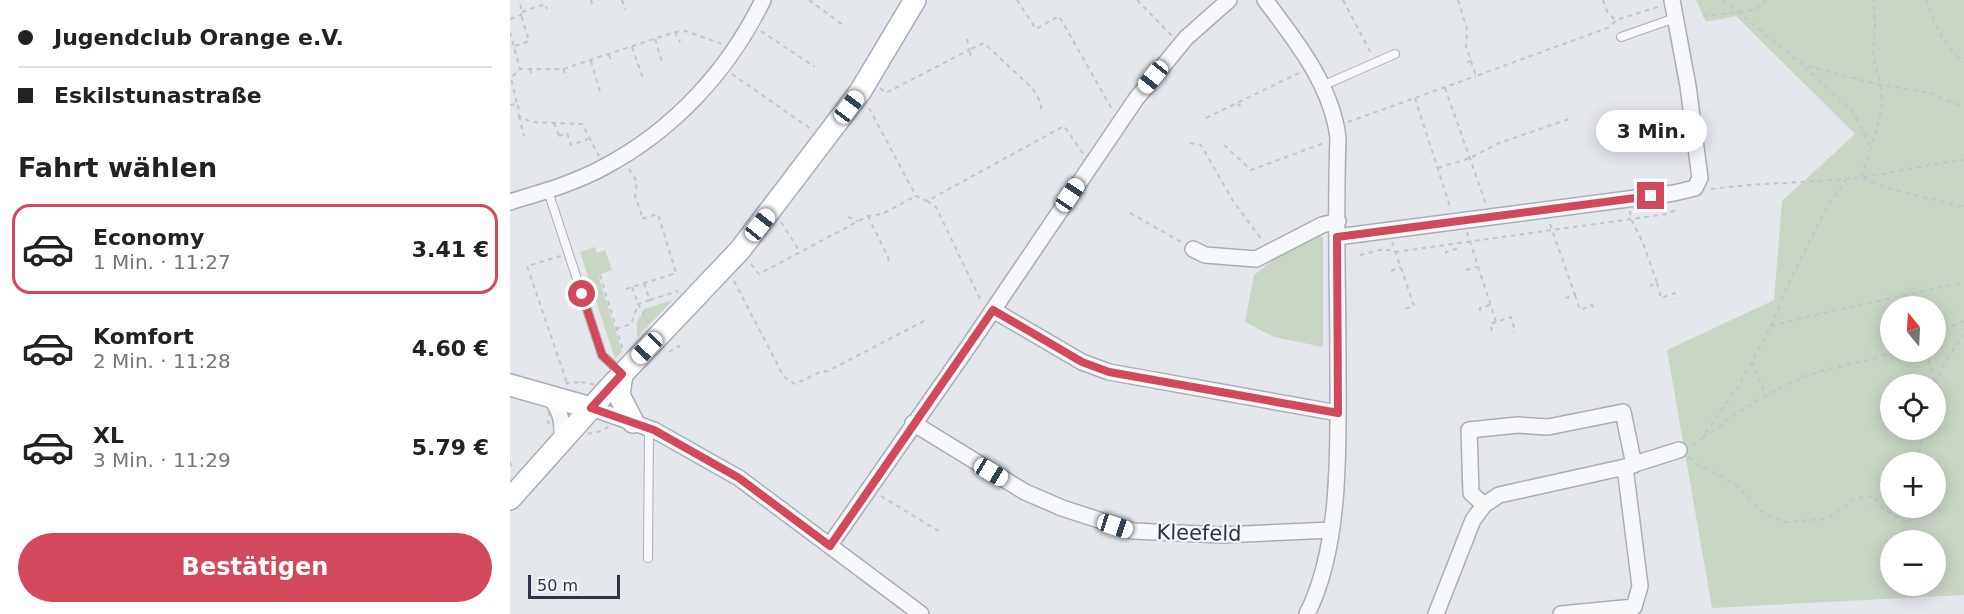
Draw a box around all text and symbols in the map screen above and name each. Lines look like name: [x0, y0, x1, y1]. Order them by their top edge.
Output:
text: Jugendclub Orange e.V.: [54, 25, 344, 50]
car: [1135, 57, 1171, 97]
text: Eskilstunastraße: [54, 83, 262, 108]
car: [831, 87, 867, 127]
callout: 3 Min.: [1596, 109, 1706, 151]
text: 3 Min.: [1617, 119, 1686, 143]
text: Fahrt wählen: [18, 152, 217, 183]
car: [1052, 175, 1088, 215]
route end: [1637, 182, 1664, 209]
car: [742, 205, 778, 245]
icon: car: [21, 222, 75, 276]
text: Economy: [93, 225, 204, 250]
text: 3.41 €: [412, 237, 489, 262]
text: 1 Min. · 11:27: [93, 250, 231, 274]
route start: [568, 280, 595, 307]
north arrow: [1880, 296, 1946, 362]
map controls: [1880, 296, 1946, 596]
icon: car: [21, 321, 75, 375]
text: Komfort: [93, 324, 194, 349]
car: [628, 329, 666, 367]
text: 4.60 €: [412, 336, 489, 361]
text: 2 Min. · 11:28: [93, 349, 231, 373]
button: locate: [1880, 374, 1946, 440]
icon: car: [21, 420, 75, 474]
text: XL: [93, 423, 124, 448]
text: 5.79 €: [412, 435, 489, 460]
text: 3 Min. · 11:29: [93, 448, 231, 472]
button: +: [1880, 452, 1946, 518]
car: [971, 455, 1011, 489]
car: [1095, 512, 1135, 540]
street label: Kleefeld: [1156, 520, 1242, 546]
button: −: [1880, 530, 1946, 596]
button: Bestätigen: [18, 533, 492, 602]
scale bar: [528, 572, 620, 600]
text: 50 m: [537, 576, 578, 595]

